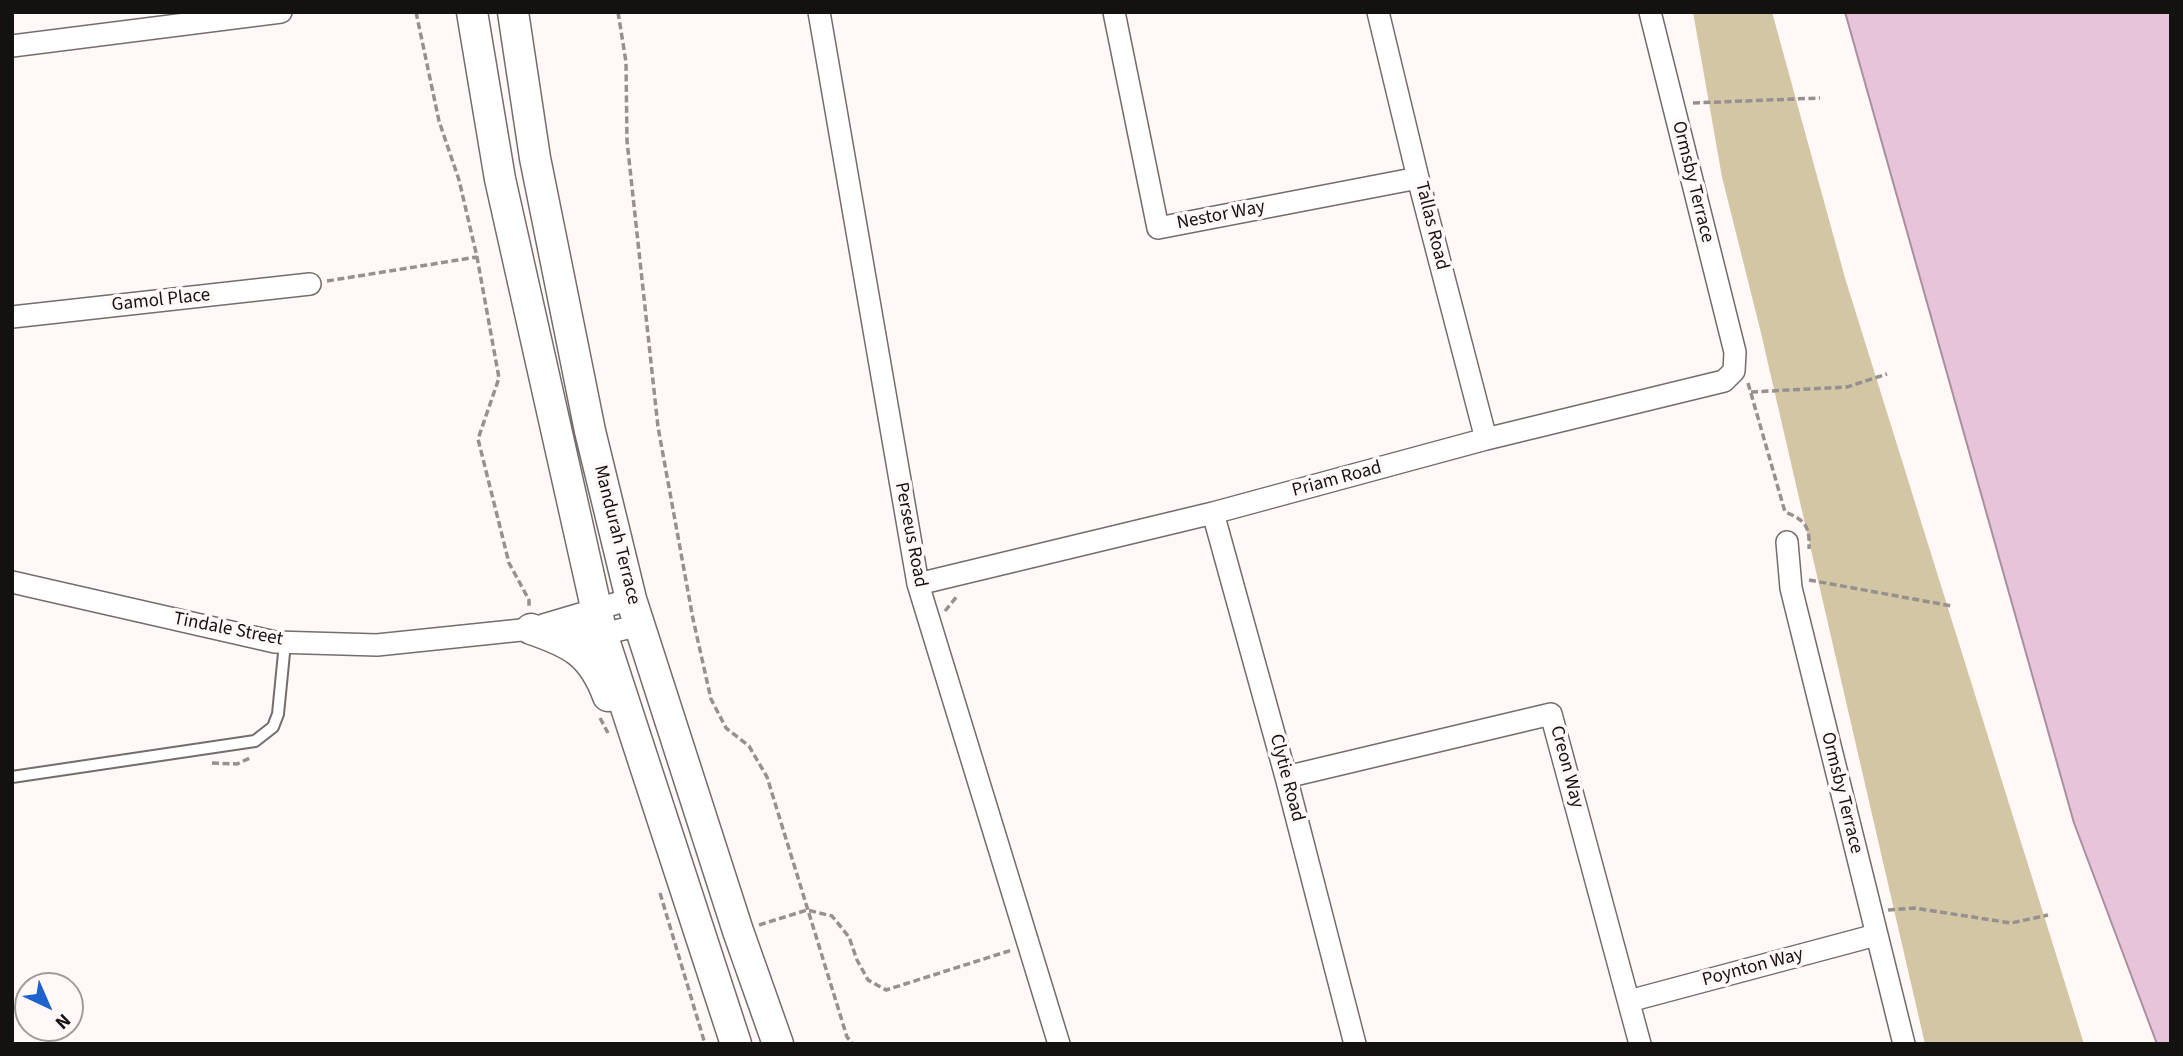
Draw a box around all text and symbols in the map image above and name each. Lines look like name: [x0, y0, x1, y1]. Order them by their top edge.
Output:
street label: Ormsby Terrace: [1666, 119, 1718, 245]
street label: Tallas Road: [1409, 179, 1453, 273]
street label: Nestor Way: [1175, 196, 1267, 236]
street label: Gamol Place: [111, 284, 211, 318]
street label: Priam Road: [1290, 457, 1384, 503]
street label: Mandurah Terrace: [588, 463, 644, 607]
street label: Perseus Road: [889, 481, 931, 589]
street label: Tindale Street: [171, 608, 285, 652]
street label: Creon Way: [1544, 723, 1588, 811]
street label: Ormsby Terrace: [1815, 730, 1867, 856]
street label: Clytie Road: [1263, 732, 1309, 824]
street label: Poynton Way: [1700, 944, 1806, 992]
north arrow: [14, 972, 84, 1042]
text: N: [49, 1007, 76, 1035]

